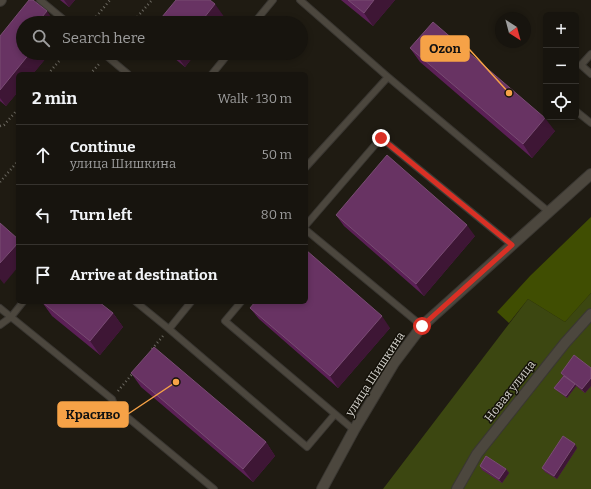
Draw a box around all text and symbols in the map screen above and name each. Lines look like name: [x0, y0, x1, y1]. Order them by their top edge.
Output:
north arrow: [495, 12, 531, 48]
map controls: [543, 12, 579, 120]
button: +: [543, 12, 579, 48]
search box: [16, 16, 308, 60]
icon: search: [30, 27, 52, 49]
text: Search here: [62, 29, 145, 47]
callout: Ozon: [421, 36, 469, 61]
text: Ozon: [429, 41, 462, 56]
button: −: [543, 48, 579, 84]
button: locate: [543, 84, 579, 120]
text: 2 min: [32, 88, 77, 109]
text: Walk · 130 m: [218, 91, 292, 106]
route end: [372, 129, 390, 147]
text: Continue: [70, 138, 136, 156]
icon: ahead: [32, 144, 54, 166]
text: 50 m: [262, 147, 292, 162]
text: улица Шишкина: [70, 156, 176, 171]
icon: left: [32, 204, 54, 226]
text: Turn left: [70, 206, 132, 224]
text: 80 m: [261, 207, 292, 222]
icon: arrive: [32, 264, 54, 286]
text: Arrive at destination: [70, 266, 217, 284]
route start: [413, 317, 431, 335]
street label: улица Шишкина: [342, 329, 408, 420]
street label: Новая улица: [482, 357, 539, 424]
callout: Красиво: [58, 402, 128, 427]
text: Красиво: [66, 407, 121, 422]

